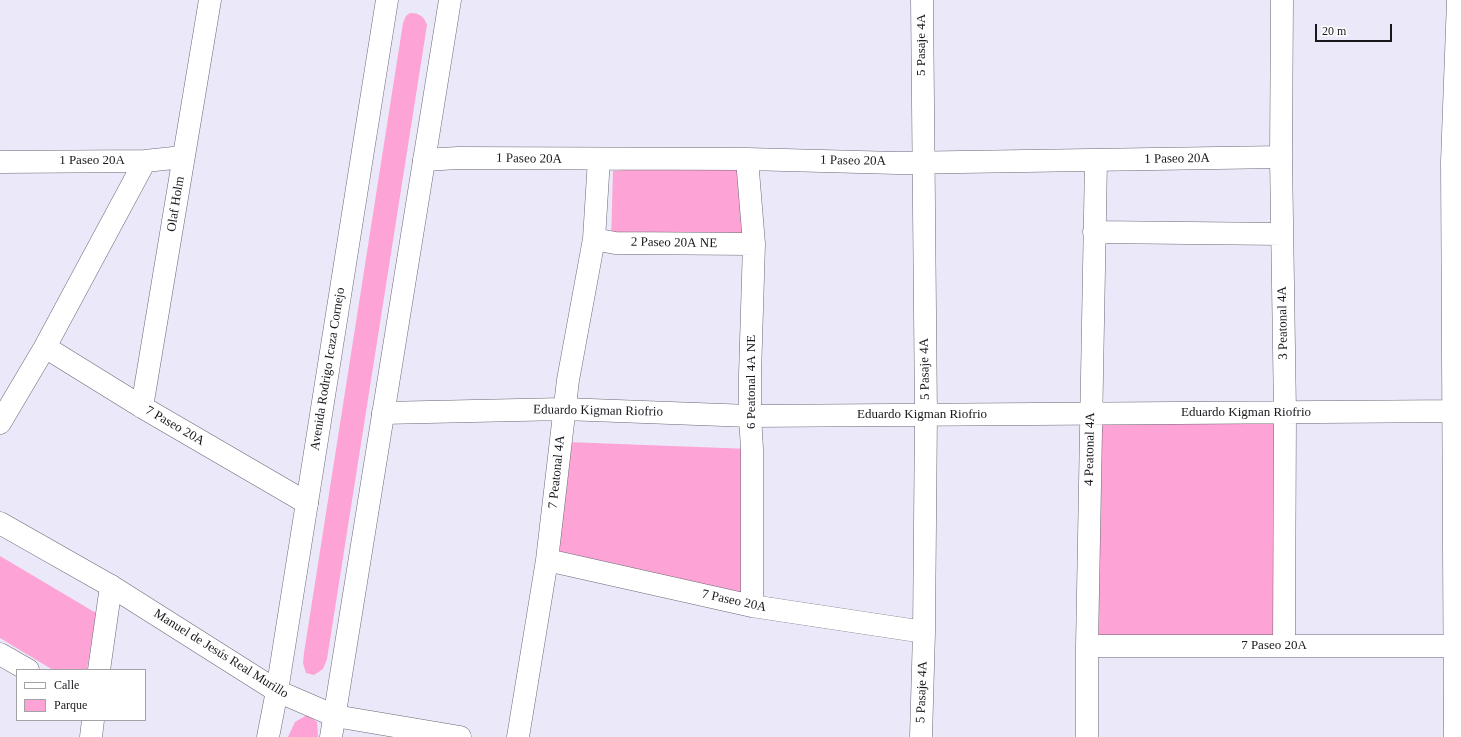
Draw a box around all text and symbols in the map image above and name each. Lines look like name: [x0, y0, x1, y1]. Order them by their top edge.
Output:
street label: 5 Pasaje 4A: [914, 14, 930, 76]
scale bar: [1317, 16, 1394, 42]
text: 20 m: [1322, 24, 1346, 38]
street label: 1 Paseo 20A: [496, 151, 562, 167]
street label: 1 Paseo 20A: [1144, 151, 1210, 167]
street label: 1 Paseo 20A: [59, 153, 125, 169]
street label: 1 Paseo 20A: [820, 153, 886, 169]
street label: Olaf Holm: [164, 175, 188, 233]
street label: 2 Paseo 20A NE: [631, 234, 717, 252]
street label: Avenida Rodrigo Icaza Cornejo: [307, 286, 349, 452]
street label: 3 Peatonal 4A: [1275, 286, 1291, 360]
street label: 6 Peatonal 4A NE: [744, 335, 760, 429]
street label: 5 Pasaje 4A: [917, 338, 933, 400]
street label: Eduardo Kigman Riofrio: [533, 402, 663, 420]
street label: 7 Paseo 20A: [143, 403, 207, 449]
street label: Eduardo Kigman Riofrio: [1181, 405, 1311, 421]
street label: Eduardo Kigman Riofrio: [857, 407, 987, 423]
street label: 4 Peatonal 4A: [1082, 412, 1098, 486]
street label: 7 Peatonal 4A: [545, 435, 569, 509]
street label: 7 Paseo 20A: [700, 587, 768, 615]
street label: Manuel de Jesús Real Murillo: [151, 606, 291, 702]
street label: 7 Paseo 20A: [1241, 638, 1307, 654]
street label: 5 Pasaje 4A: [913, 661, 931, 723]
legend: [16, 669, 146, 721]
text: Calle: [54, 678, 79, 692]
text: Parque: [54, 698, 87, 712]

